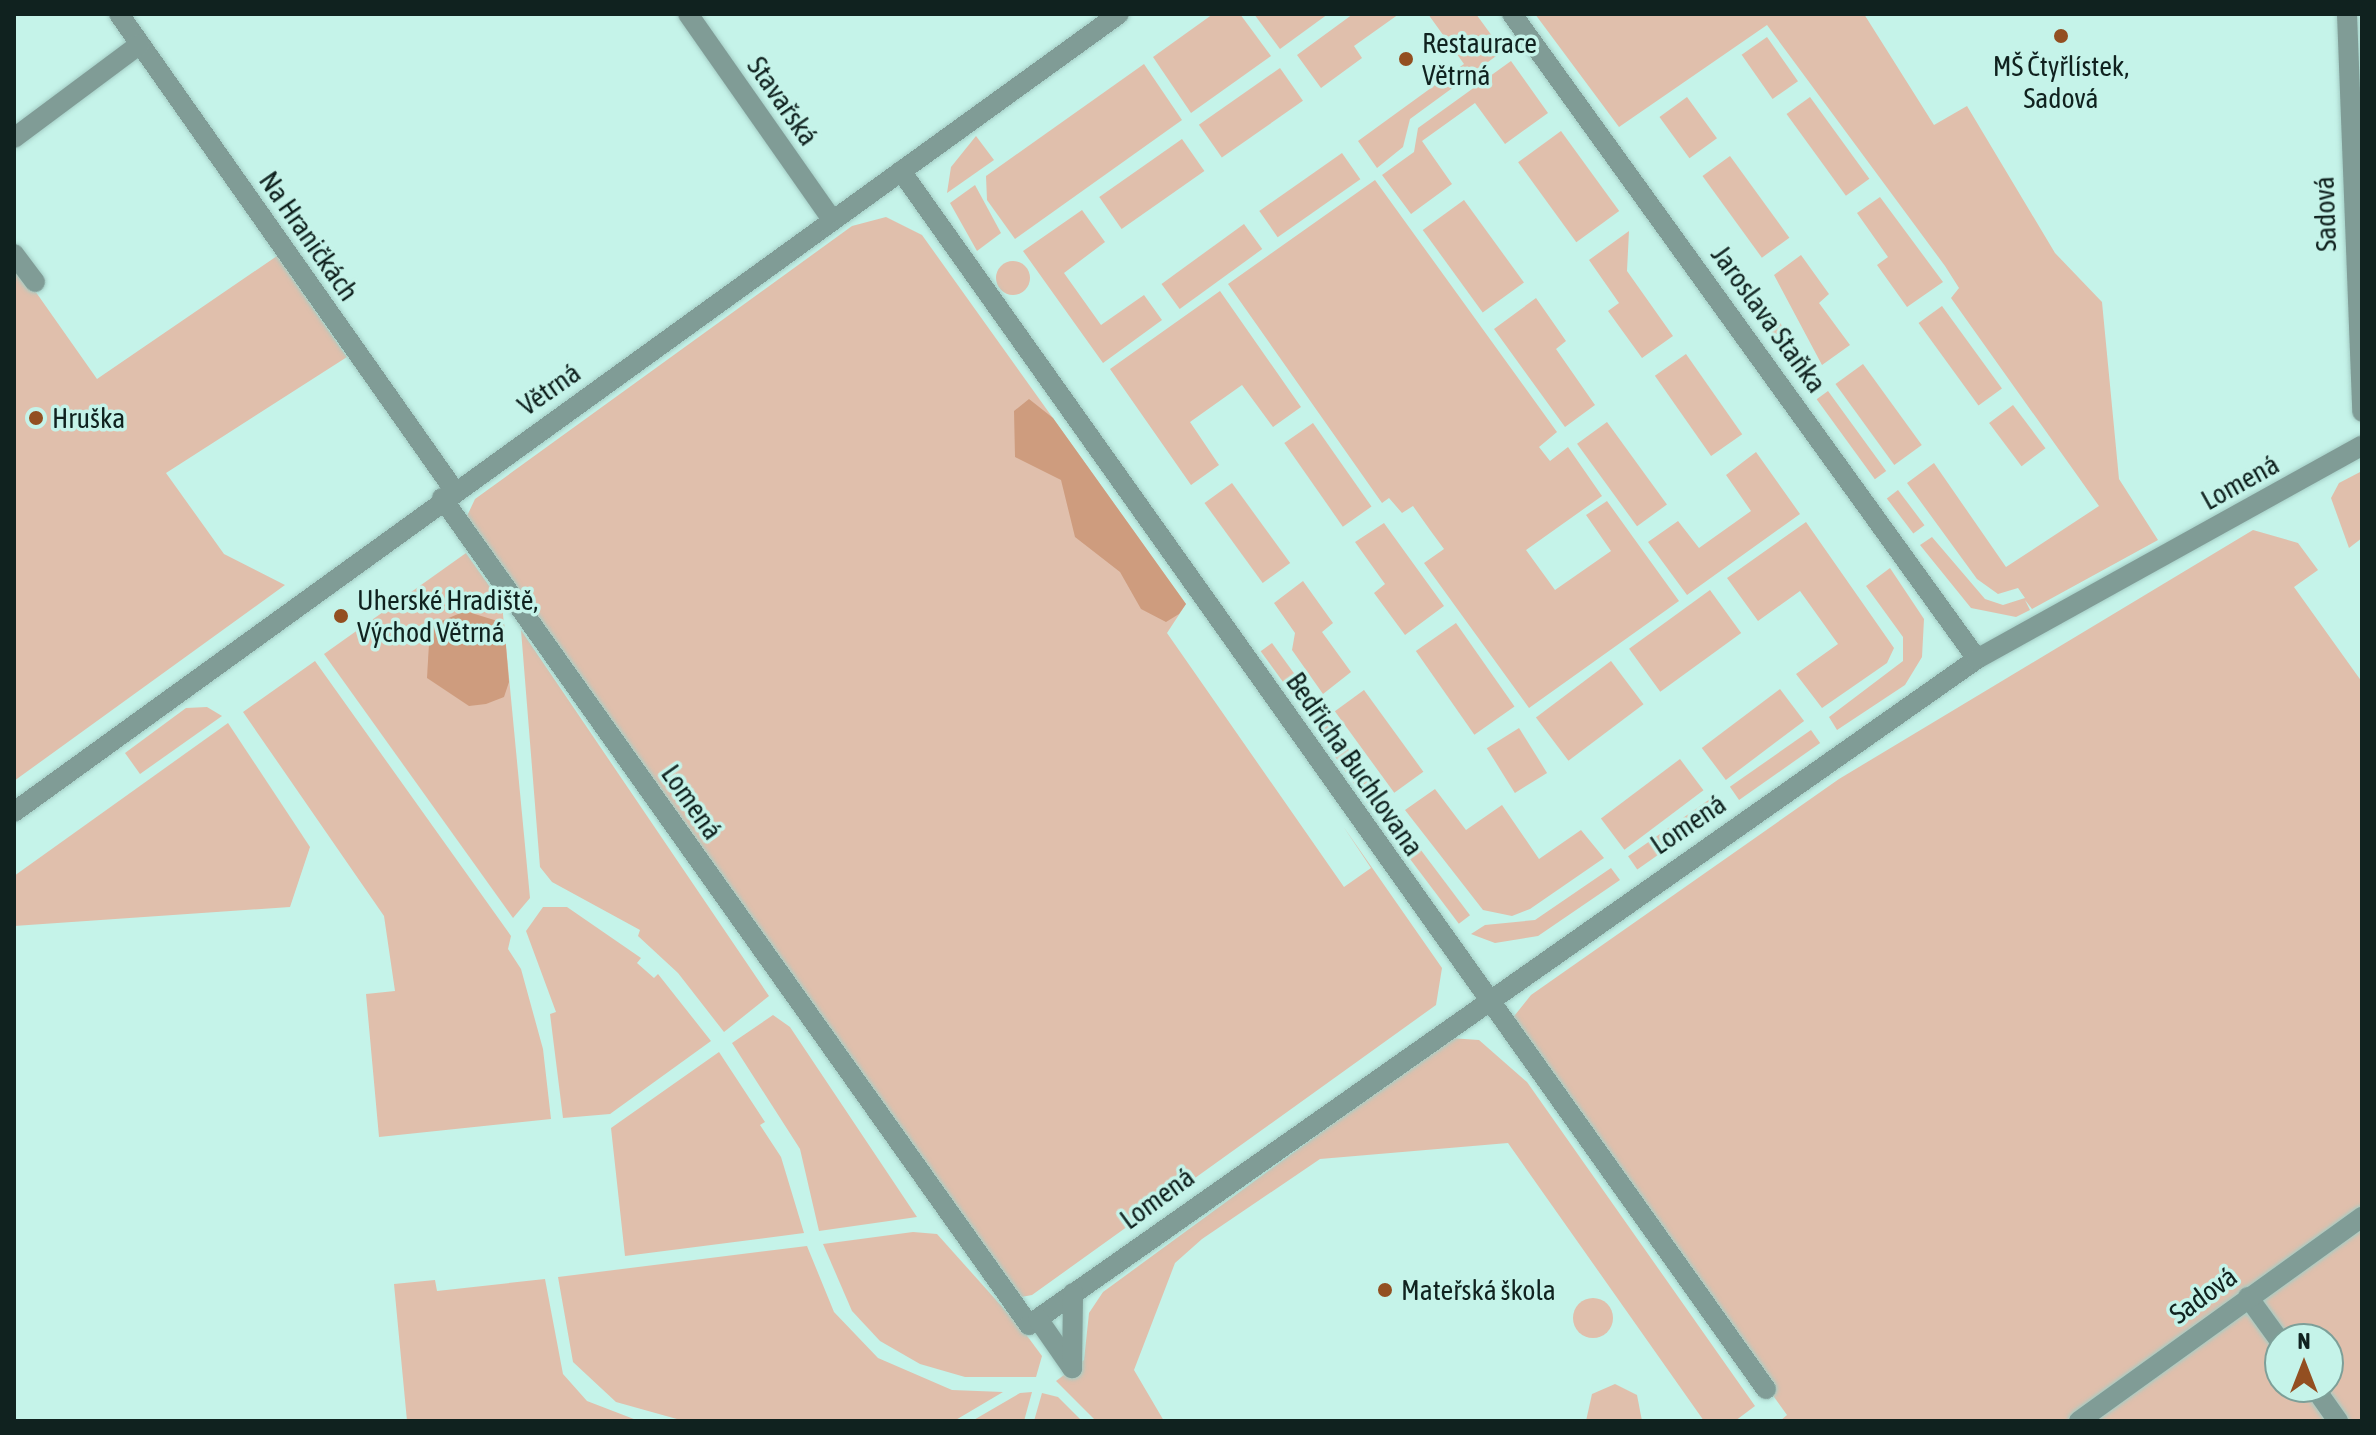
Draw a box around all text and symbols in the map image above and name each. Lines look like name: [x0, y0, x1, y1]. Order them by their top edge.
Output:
place label: Restaurace Větrná: [1422, 26, 1537, 92]
marker: MŠ Čtyřlístek, Sadová: [2052, 27, 2070, 45]
place label: MŠ Čtyřlístek, Sadová: [1993, 49, 2129, 115]
street label: Stavařská: [740, 50, 826, 152]
marker: Restaurace Větrná: [1397, 50, 1415, 68]
street label: Na Hraničkách: [252, 165, 366, 307]
street label: Sadová: [2307, 176, 2343, 252]
street label: Jaroslava Staňka: [1704, 239, 1834, 399]
street label: Větrná: [511, 356, 587, 422]
place label: Hruška: [52, 401, 125, 435]
marker: Hruška: [27, 409, 45, 427]
street label: Lomená: [2195, 447, 2285, 517]
place label: Uherské Hradiště, Východ Větrná: [357, 583, 538, 649]
marker: Uherské Hradiště, Východ Větrná: [332, 607, 350, 625]
street label: Bedřicha Buchlovana: [1279, 666, 1431, 862]
street label: Lomená: [654, 758, 730, 846]
street label: Lomená: [1644, 787, 1732, 861]
street label: Lomená: [1113, 1160, 1201, 1236]
street label: Sadová: [2163, 1259, 2243, 1331]
place label: Mateřská škola: [1401, 1273, 1556, 1307]
marker: Mateřská škola: [1376, 1281, 1394, 1299]
north arrow: [2264, 1323, 2344, 1403]
text: N: [2298, 1328, 2310, 1354]

